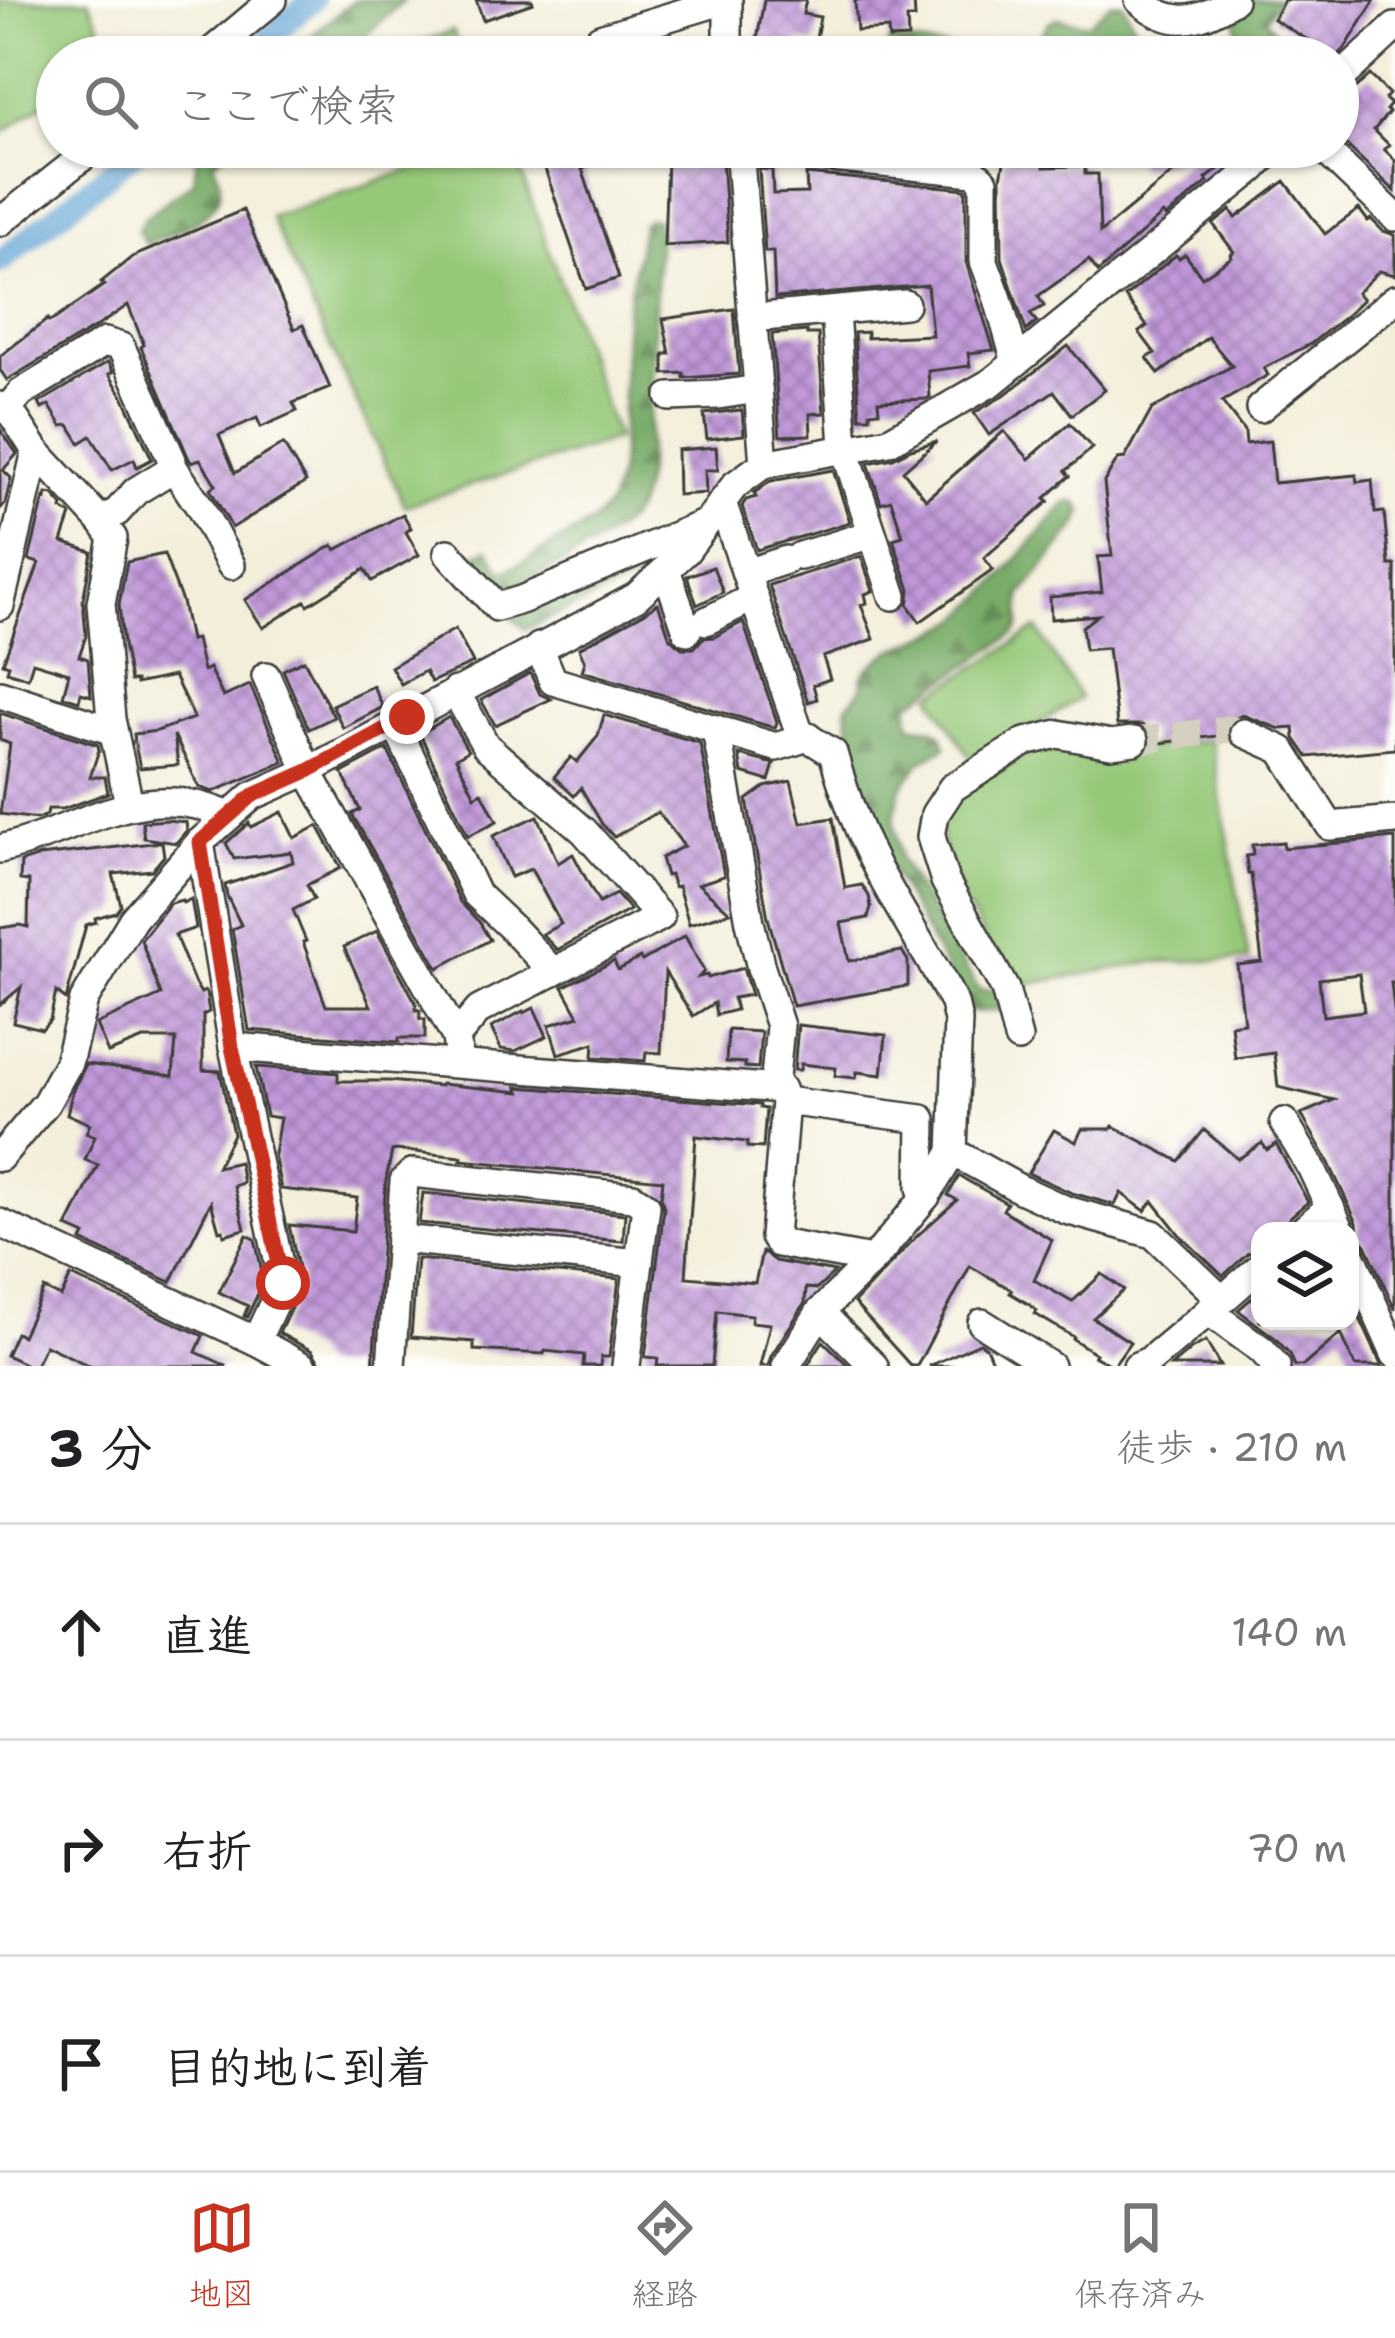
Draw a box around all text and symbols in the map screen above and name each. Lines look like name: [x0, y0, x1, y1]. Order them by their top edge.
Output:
search box: [36, 36, 1359, 168]
icon: search: [78, 69, 144, 135]
text: ここで検索: [174, 75, 399, 135]
route end: [380, 690, 434, 744]
map controls: [1251, 1222, 1359, 1330]
button: layers: [1251, 1222, 1359, 1330]
route start: [256, 1256, 310, 1310]
text: 3 分: [48, 1414, 152, 1482]
text: 徒歩 · 210 m: [1117, 1421, 1347, 1473]
icon: ahead: [48, 1599, 114, 1665]
text: 直進: [162, 1605, 252, 1665]
text: 140 m: [1231, 1606, 1347, 1658]
icon: right: [48, 1815, 114, 1881]
text: 右折: [162, 1821, 252, 1881]
text: 70 m: [1246, 1822, 1347, 1874]
icon: arrive: [48, 2031, 114, 2097]
text: 目的地に到着: [162, 2037, 432, 2097]
tab: 地図: [189, 2195, 255, 2316]
tab: 経路: [632, 2195, 698, 2316]
tab: 保存済み: [1075, 2195, 1207, 2316]

